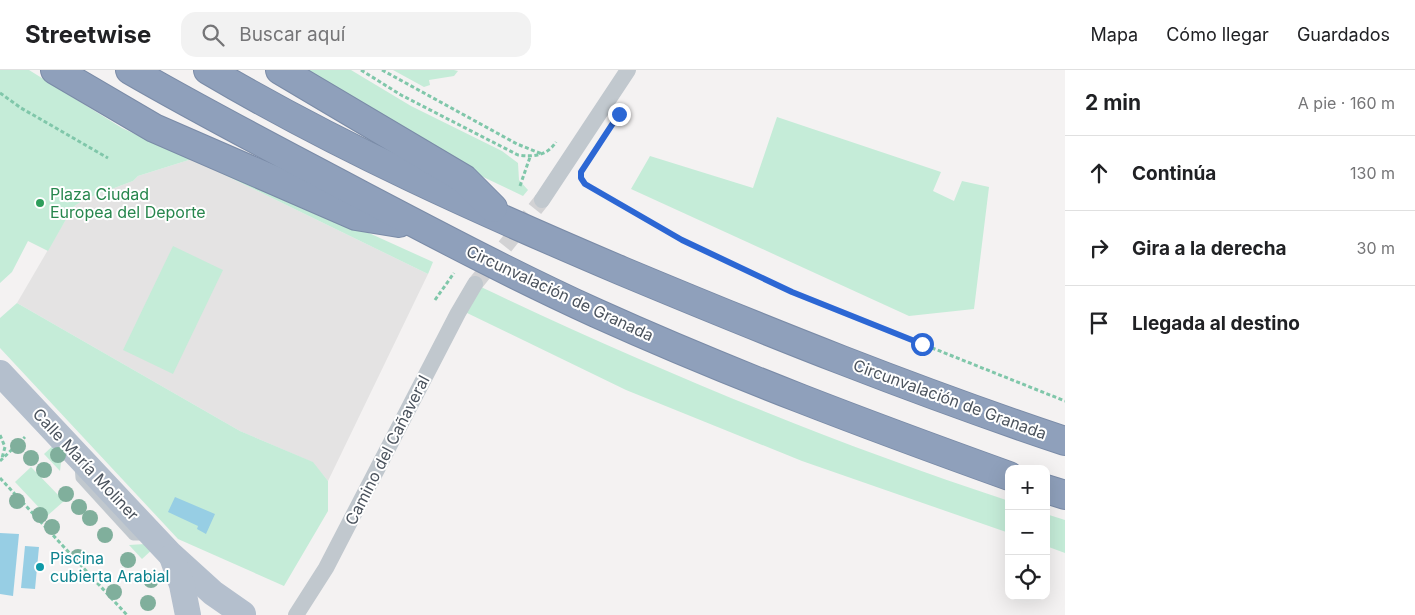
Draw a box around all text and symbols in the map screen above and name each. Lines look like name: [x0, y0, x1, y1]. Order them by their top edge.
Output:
search box: [181, 12, 531, 57]
text: Streetwise: [25, 20, 151, 49]
icon: search: [199, 21, 227, 49]
text: Buscar aquí: [239, 23, 345, 46]
text: Mapa: [1091, 24, 1138, 45]
text: Cómo llegar: [1166, 24, 1269, 45]
text: Guardados: [1297, 24, 1390, 45]
text: 2 min: [1085, 90, 1141, 115]
text: A pie · 160 m: [1298, 93, 1395, 113]
route end: [608, 103, 631, 126]
icon: ahead: [1085, 159, 1113, 187]
text: Continúa: [1132, 162, 1216, 185]
text: 130 m: [1350, 163, 1395, 183]
place label: Plaza Ciudad Europea del Deporte: [50, 184, 206, 222]
marker: Plaza Ciudad Europea del Deporte: [34, 197, 46, 209]
icon: right: [1085, 234, 1113, 262]
text: Gira a la derecha: [1132, 237, 1287, 260]
text: 30 m: [1357, 238, 1395, 258]
street label: Circunvalación de Granada: [463, 241, 657, 345]
icon: arrive: [1085, 309, 1113, 337]
text: Llegada al destino: [1132, 312, 1300, 335]
route start: [911, 333, 934, 356]
street label: Circunvalación de Granada: [851, 355, 1049, 443]
street label: Camino del Cañaveral: [341, 372, 433, 528]
street label: Calle María Moliner: [29, 404, 143, 524]
map controls: [1005, 465, 1050, 600]
button: +: [1005, 465, 1050, 510]
button: −: [1005, 510, 1050, 555]
place label: Piscina cubierta Arabial: [50, 548, 169, 586]
button: locate: [1005, 555, 1050, 600]
marker: Piscina cubierta Arabial: [34, 561, 46, 573]

